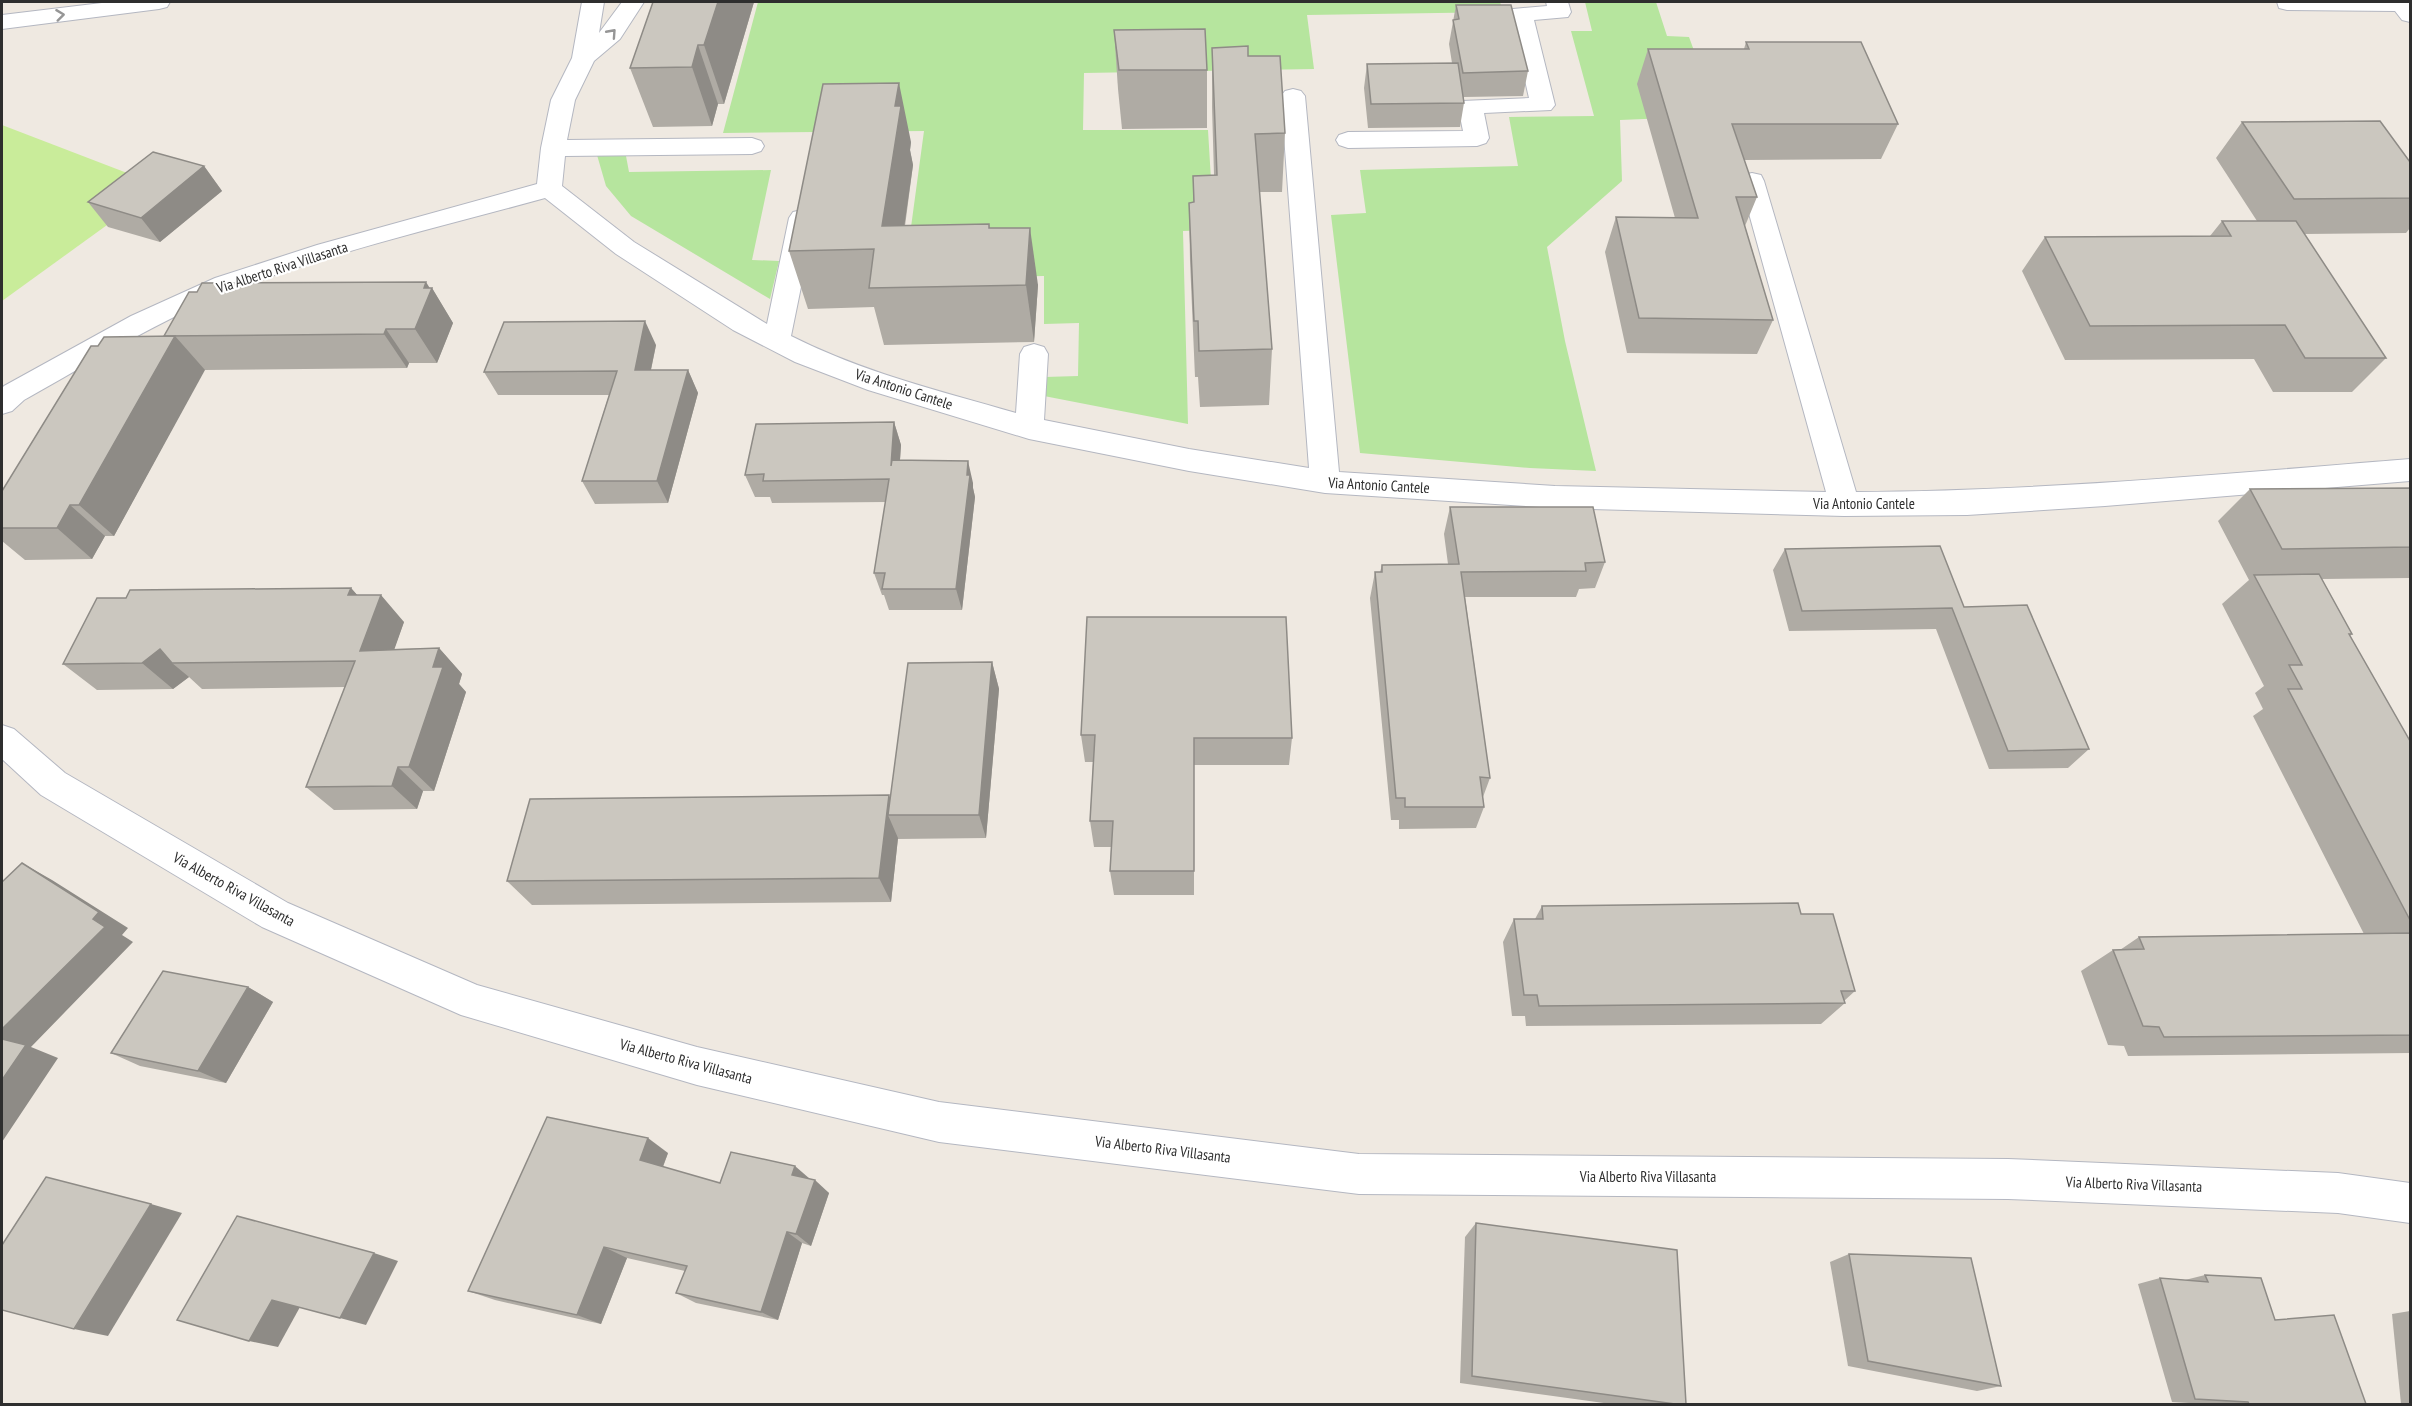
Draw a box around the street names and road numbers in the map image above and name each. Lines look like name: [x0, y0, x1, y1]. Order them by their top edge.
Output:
street label: Via Alberto Riva Villasanta: [213, 237, 350, 297]
street label: Via Antonio Cantele: [852, 364, 955, 414]
street label: Via Antonio Cantele: [1327, 473, 1430, 497]
street label: Via Antonio Cantele: [1812, 494, 1915, 513]
street label: Via Alberto Riva Villasanta: [169, 847, 298, 930]
street label: Via Alberto Riva Villasanta: [617, 1034, 754, 1088]
street label: Via Alberto Riva Villasanta: [1093, 1131, 1232, 1167]
street label: Via Alberto Riva Villasanta: [1579, 1167, 1716, 1186]
street label: Via Alberto Riva Villasanta: [2064, 1172, 2203, 1196]

